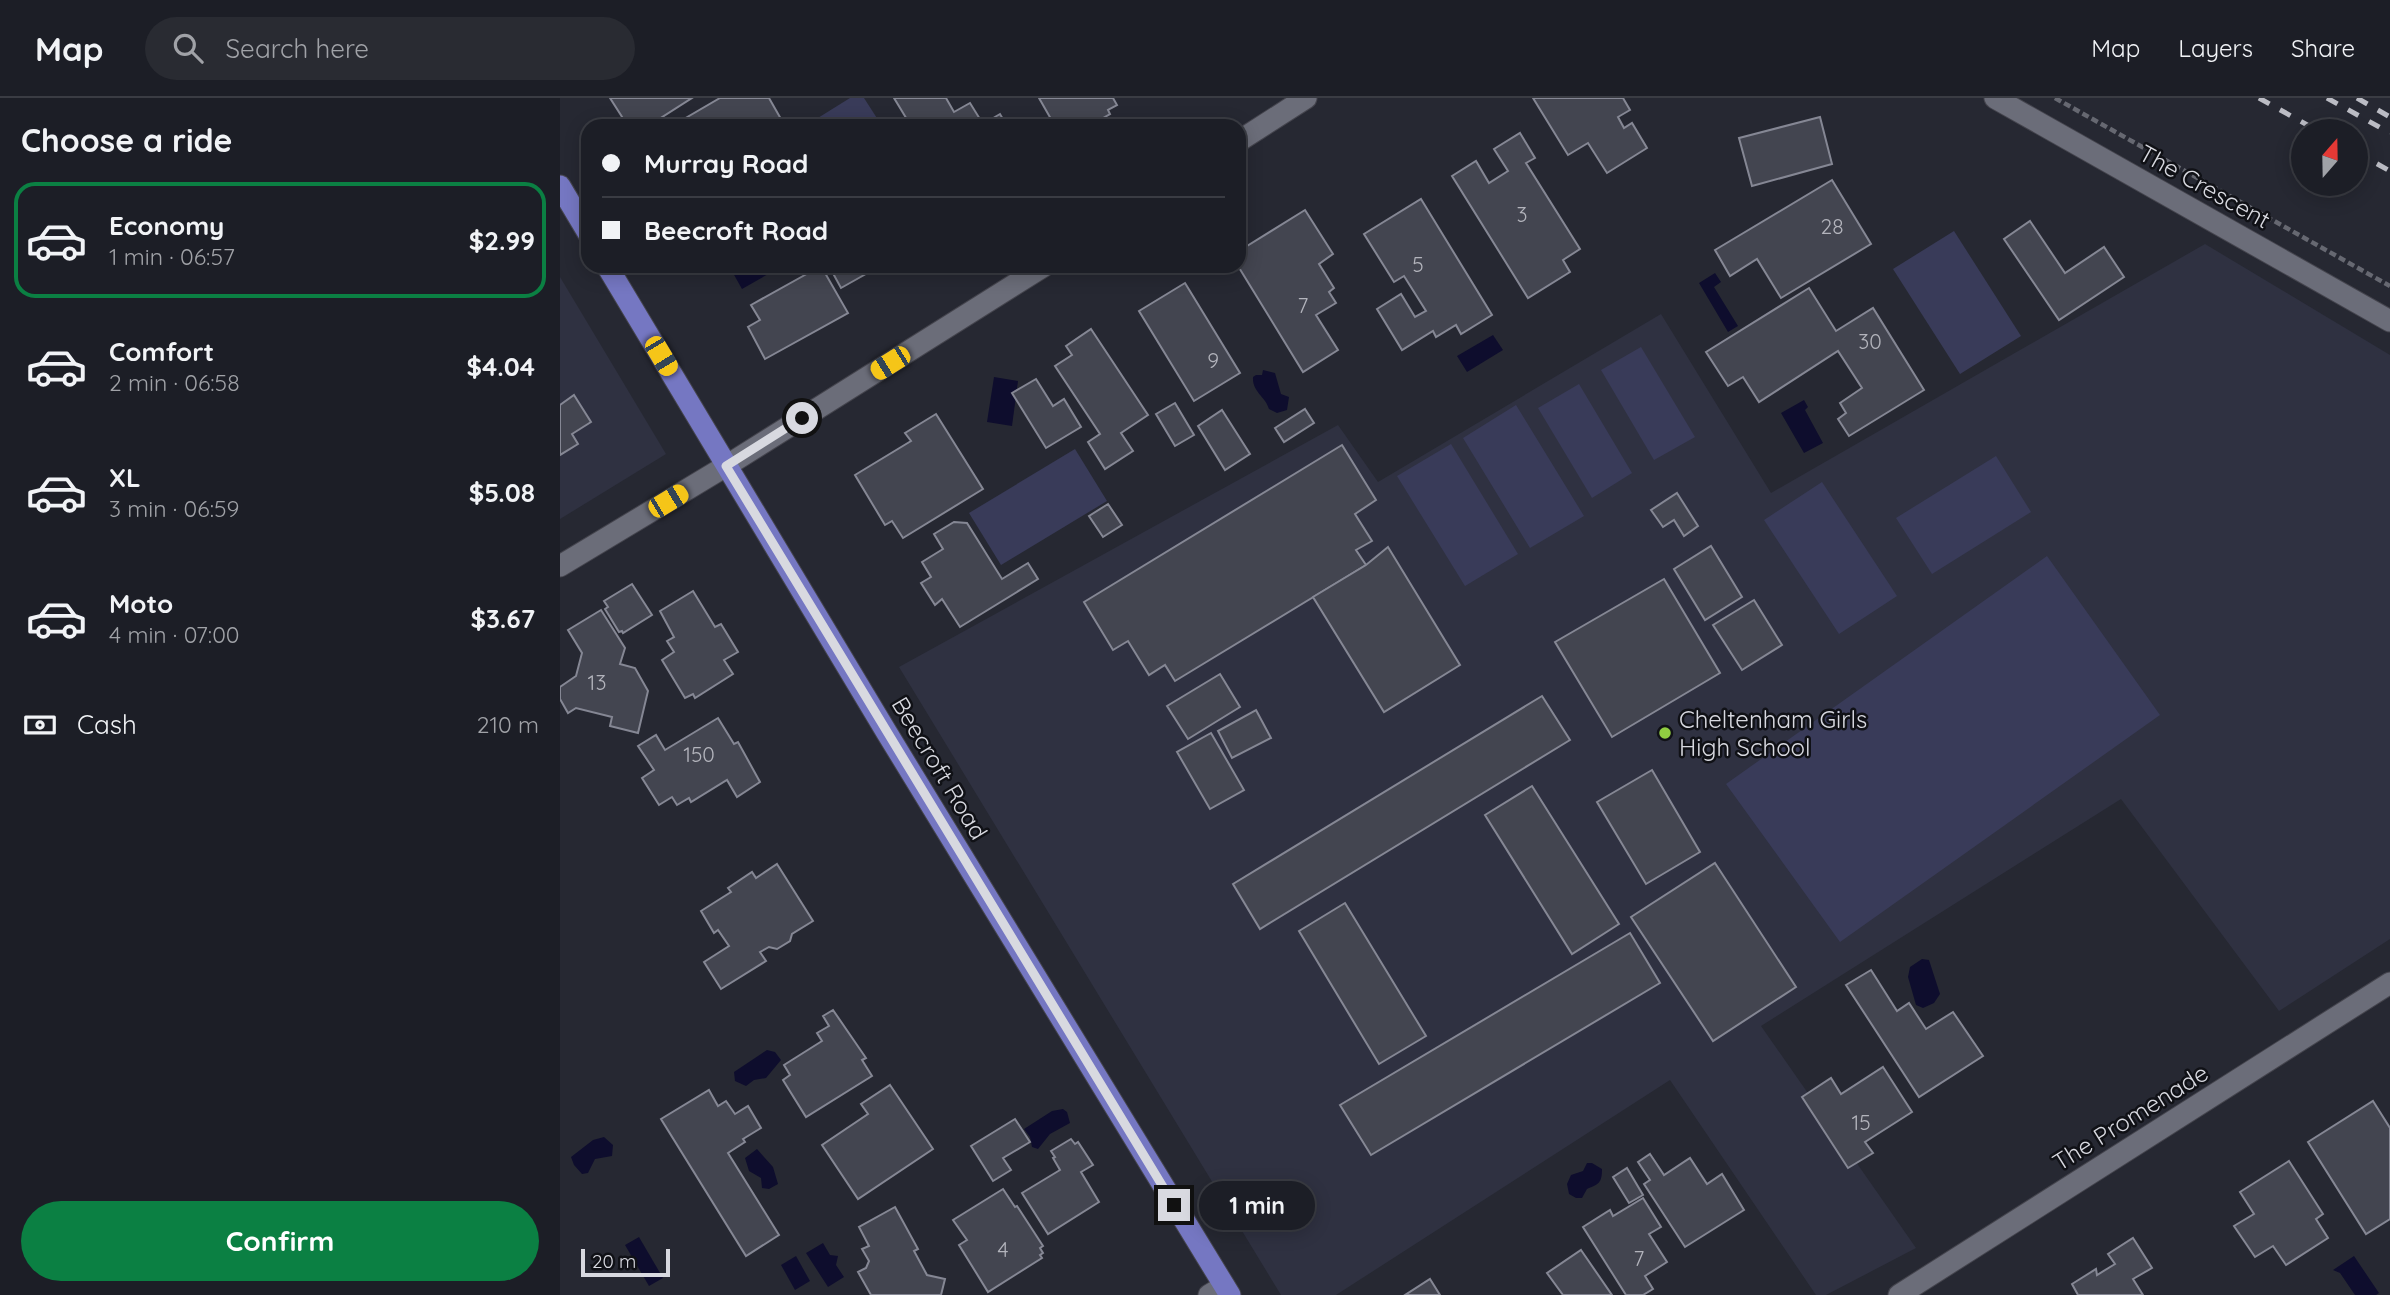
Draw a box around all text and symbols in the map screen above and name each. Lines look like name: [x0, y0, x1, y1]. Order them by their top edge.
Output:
search box: [145, 17, 635, 80]
text: Map: [35, 28, 103, 69]
icon: search: [169, 29, 207, 67]
text: Search here: [225, 32, 369, 65]
text: Map: [2091, 33, 2140, 63]
text: Layers: [2178, 33, 2253, 63]
text: Share: [2291, 33, 2355, 63]
north arrow: [2291, 119, 2368, 196]
map controls: [2291, 119, 2368, 196]
text: Choose a ride: [21, 120, 233, 160]
street label: The Crescent: [2134, 138, 2276, 234]
text: Murray Road: [644, 147, 808, 180]
house number: 3: [1516, 201, 1528, 227]
icon: car: [25, 209, 88, 272]
text: Economy: [109, 209, 224, 242]
house number: 28: [1821, 213, 1843, 239]
text: Beecroft Road: [644, 214, 828, 247]
text: $2.99: [469, 224, 535, 257]
text: 1 min · 06:57: [109, 242, 235, 271]
house number: 5: [1412, 251, 1424, 277]
house number: 7: [1298, 292, 1309, 318]
house number: 30: [1858, 328, 1882, 354]
car: [642, 333, 681, 379]
icon: car: [25, 335, 88, 398]
text: Comfort: [109, 335, 214, 368]
car: [867, 343, 914, 383]
house number: 9: [1207, 347, 1219, 373]
text: $4.04: [466, 350, 535, 383]
text: 2 min · 06:58: [109, 368, 240, 397]
route start: [786, 402, 818, 434]
icon: car: [25, 461, 88, 524]
text: XL: [109, 461, 141, 494]
text: $5.08: [469, 476, 535, 509]
car: [645, 481, 692, 521]
text: 3 min · 06:59: [109, 494, 239, 523]
icon: car: [25, 587, 88, 650]
text: Moto: [109, 587, 173, 620]
text: $3.67: [470, 602, 535, 635]
text: 4 min · 07:00: [109, 620, 240, 649]
house number: 13: [588, 669, 606, 695]
street label: Beecroft Road: [886, 691, 994, 845]
place label: Cheltenham Girls High School: [1679, 704, 1867, 762]
icon: cash: [21, 706, 59, 744]
text: Cash: [77, 708, 137, 741]
text: 210 m: [477, 710, 539, 739]
marker: Cheltenham Girls High School: [1657, 725, 1673, 741]
house number: 150: [683, 741, 715, 767]
street label: The Promenade: [2047, 1057, 2213, 1177]
house number: 15: [1851, 1109, 1871, 1135]
callout: 1 min: [1198, 1180, 1314, 1230]
route end: [1158, 1189, 1190, 1221]
text: 1 min: [1229, 1191, 1285, 1220]
button: Confirm: [21, 1201, 539, 1281]
house number: 4: [997, 1236, 1009, 1262]
house number: 7: [1634, 1245, 1645, 1271]
scale bar: [581, 1246, 670, 1278]
text: 20 m: [592, 1249, 636, 1273]

